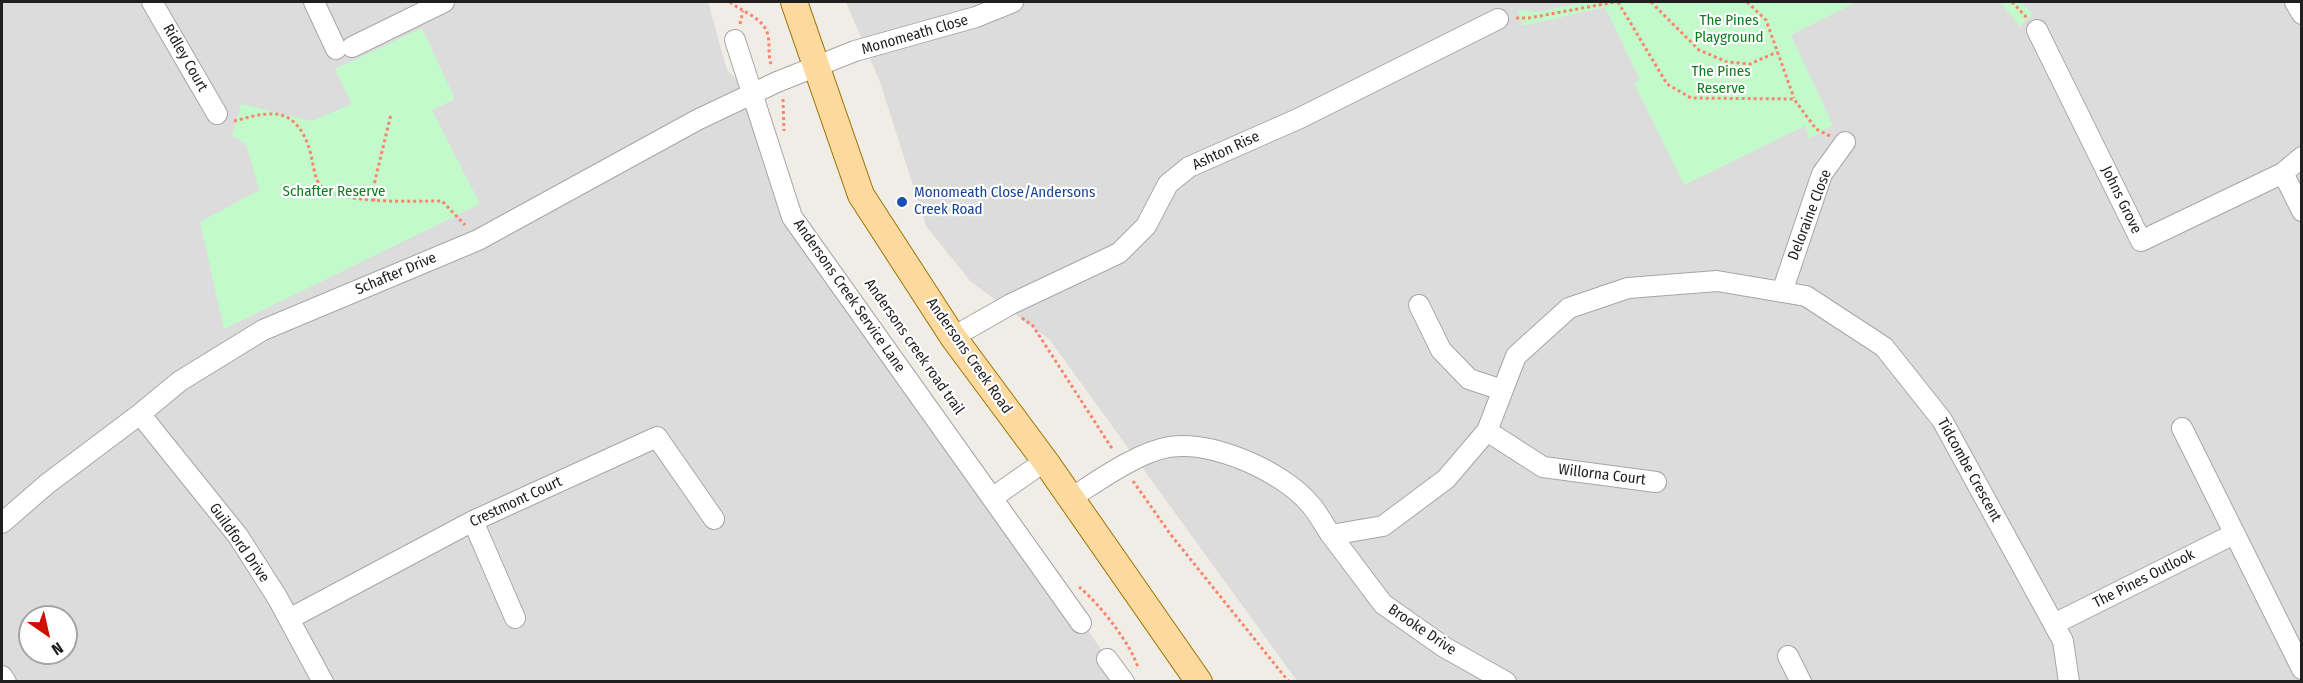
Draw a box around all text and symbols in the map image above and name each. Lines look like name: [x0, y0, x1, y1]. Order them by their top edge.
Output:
street label: Monomeath Close: [860, 11, 970, 59]
park label: The Pines Playground: [1695, 12, 1763, 47]
street label: Ridley Court: [159, 21, 211, 95]
park label: The Pines Reserve: [1691, 63, 1751, 98]
street label: Ashton Rise: [1190, 128, 1262, 174]
street label: Johns Grove: [2097, 163, 2145, 237]
street label: Deloraine Close: [1784, 167, 1836, 263]
park label: Schafter Reserve: [283, 183, 385, 201]
place label: Monomeath Close/Andersons Creek Road: [914, 184, 1095, 219]
marker: Monomeath Close/Andersons Creek Road: [895, 195, 909, 209]
street label: Andersons Creek Service Lane: [789, 216, 909, 376]
street label: Schafter Drive: [353, 249, 439, 299]
street label: Andersons creek road trail: [860, 276, 968, 418]
street label: Andersons Creek Road: [922, 295, 1016, 417]
street label: Tidcombe Crescent: [1933, 415, 2005, 525]
street label: Willorna Court: [1557, 461, 1647, 489]
street label: Crestmont Court: [467, 473, 565, 531]
street label: Guildford Drive: [205, 500, 273, 586]
street label: The Pines Outlook: [2090, 546, 2198, 612]
street label: Brooke Drive: [1384, 601, 1460, 659]
north arrow: [18, 605, 78, 665]
text: N: [48, 638, 67, 659]

